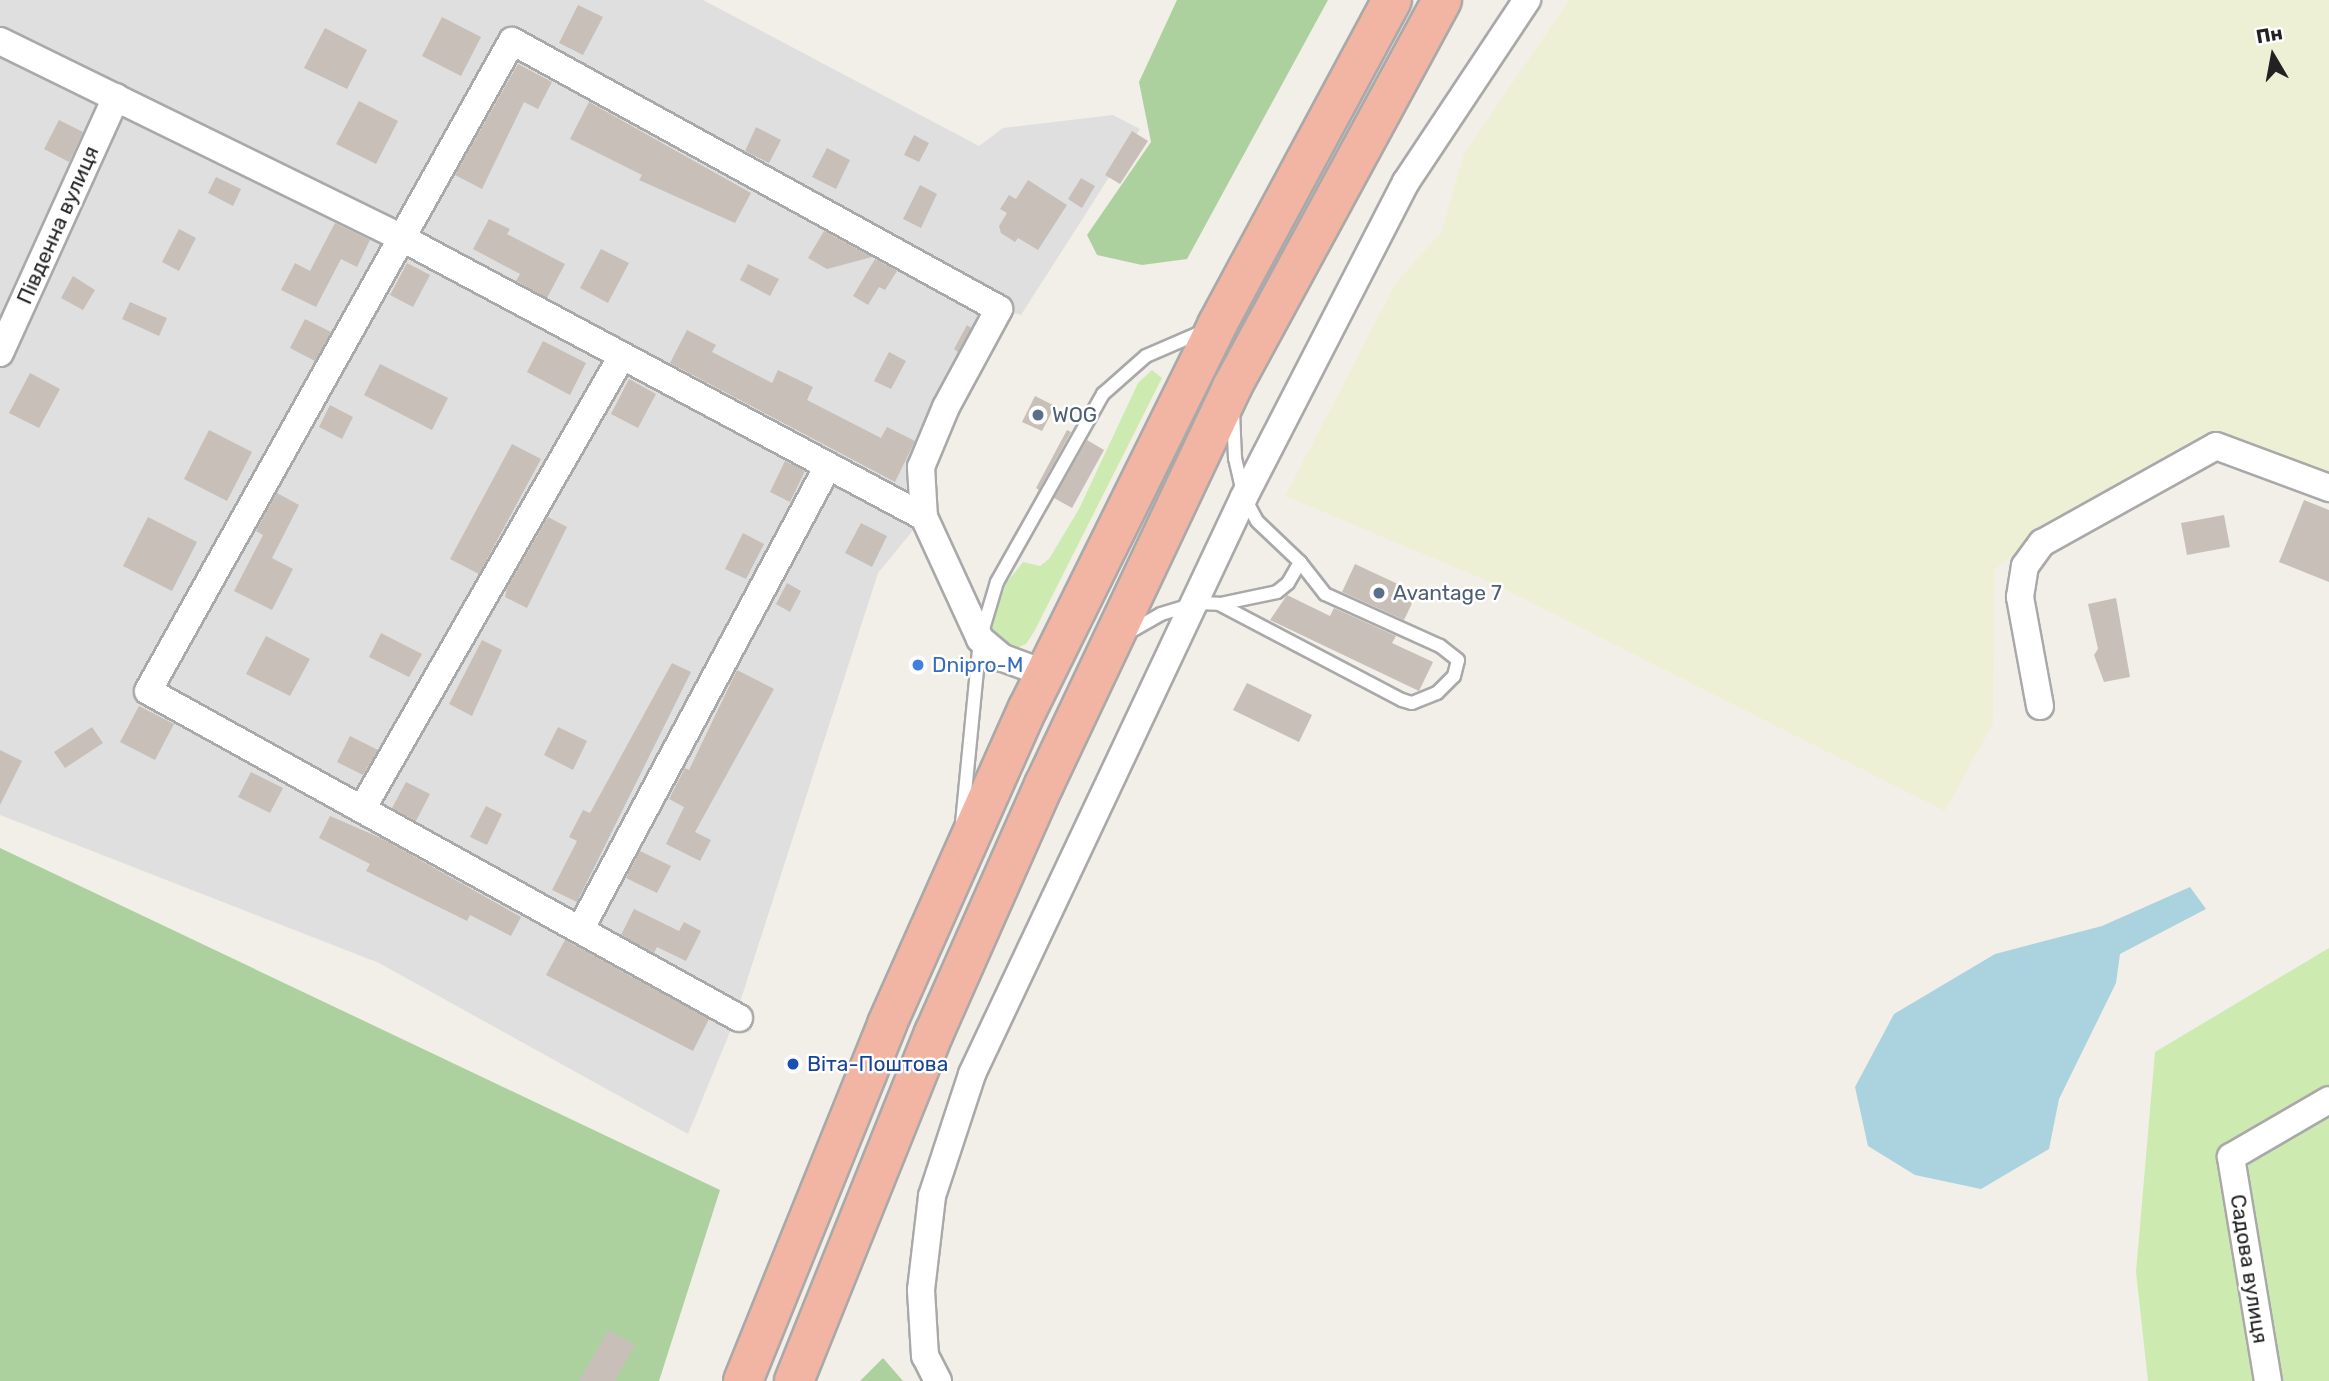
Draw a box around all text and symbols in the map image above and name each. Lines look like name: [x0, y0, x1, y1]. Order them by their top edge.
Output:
north arrow: [2238, 21, 2308, 91]
text: Пн: [2254, 21, 2284, 48]
street label: Південна вулиця: [12, 142, 104, 308]
place label: WOG: [1052, 402, 1097, 428]
marker: WOG: [1030, 407, 1046, 423]
place label: Avantage 7: [1393, 580, 1502, 606]
marker: Avantage 7: [1371, 585, 1387, 601]
place label: Dnipro-M: [932, 652, 1023, 678]
marker: Dnipro-M: [910, 657, 926, 673]
place label: Віта-Поштова: [807, 1051, 948, 1077]
marker: Віта-Поштова: [785, 1056, 801, 1072]
street label: Садова вулиця: [2225, 1193, 2273, 1345]

